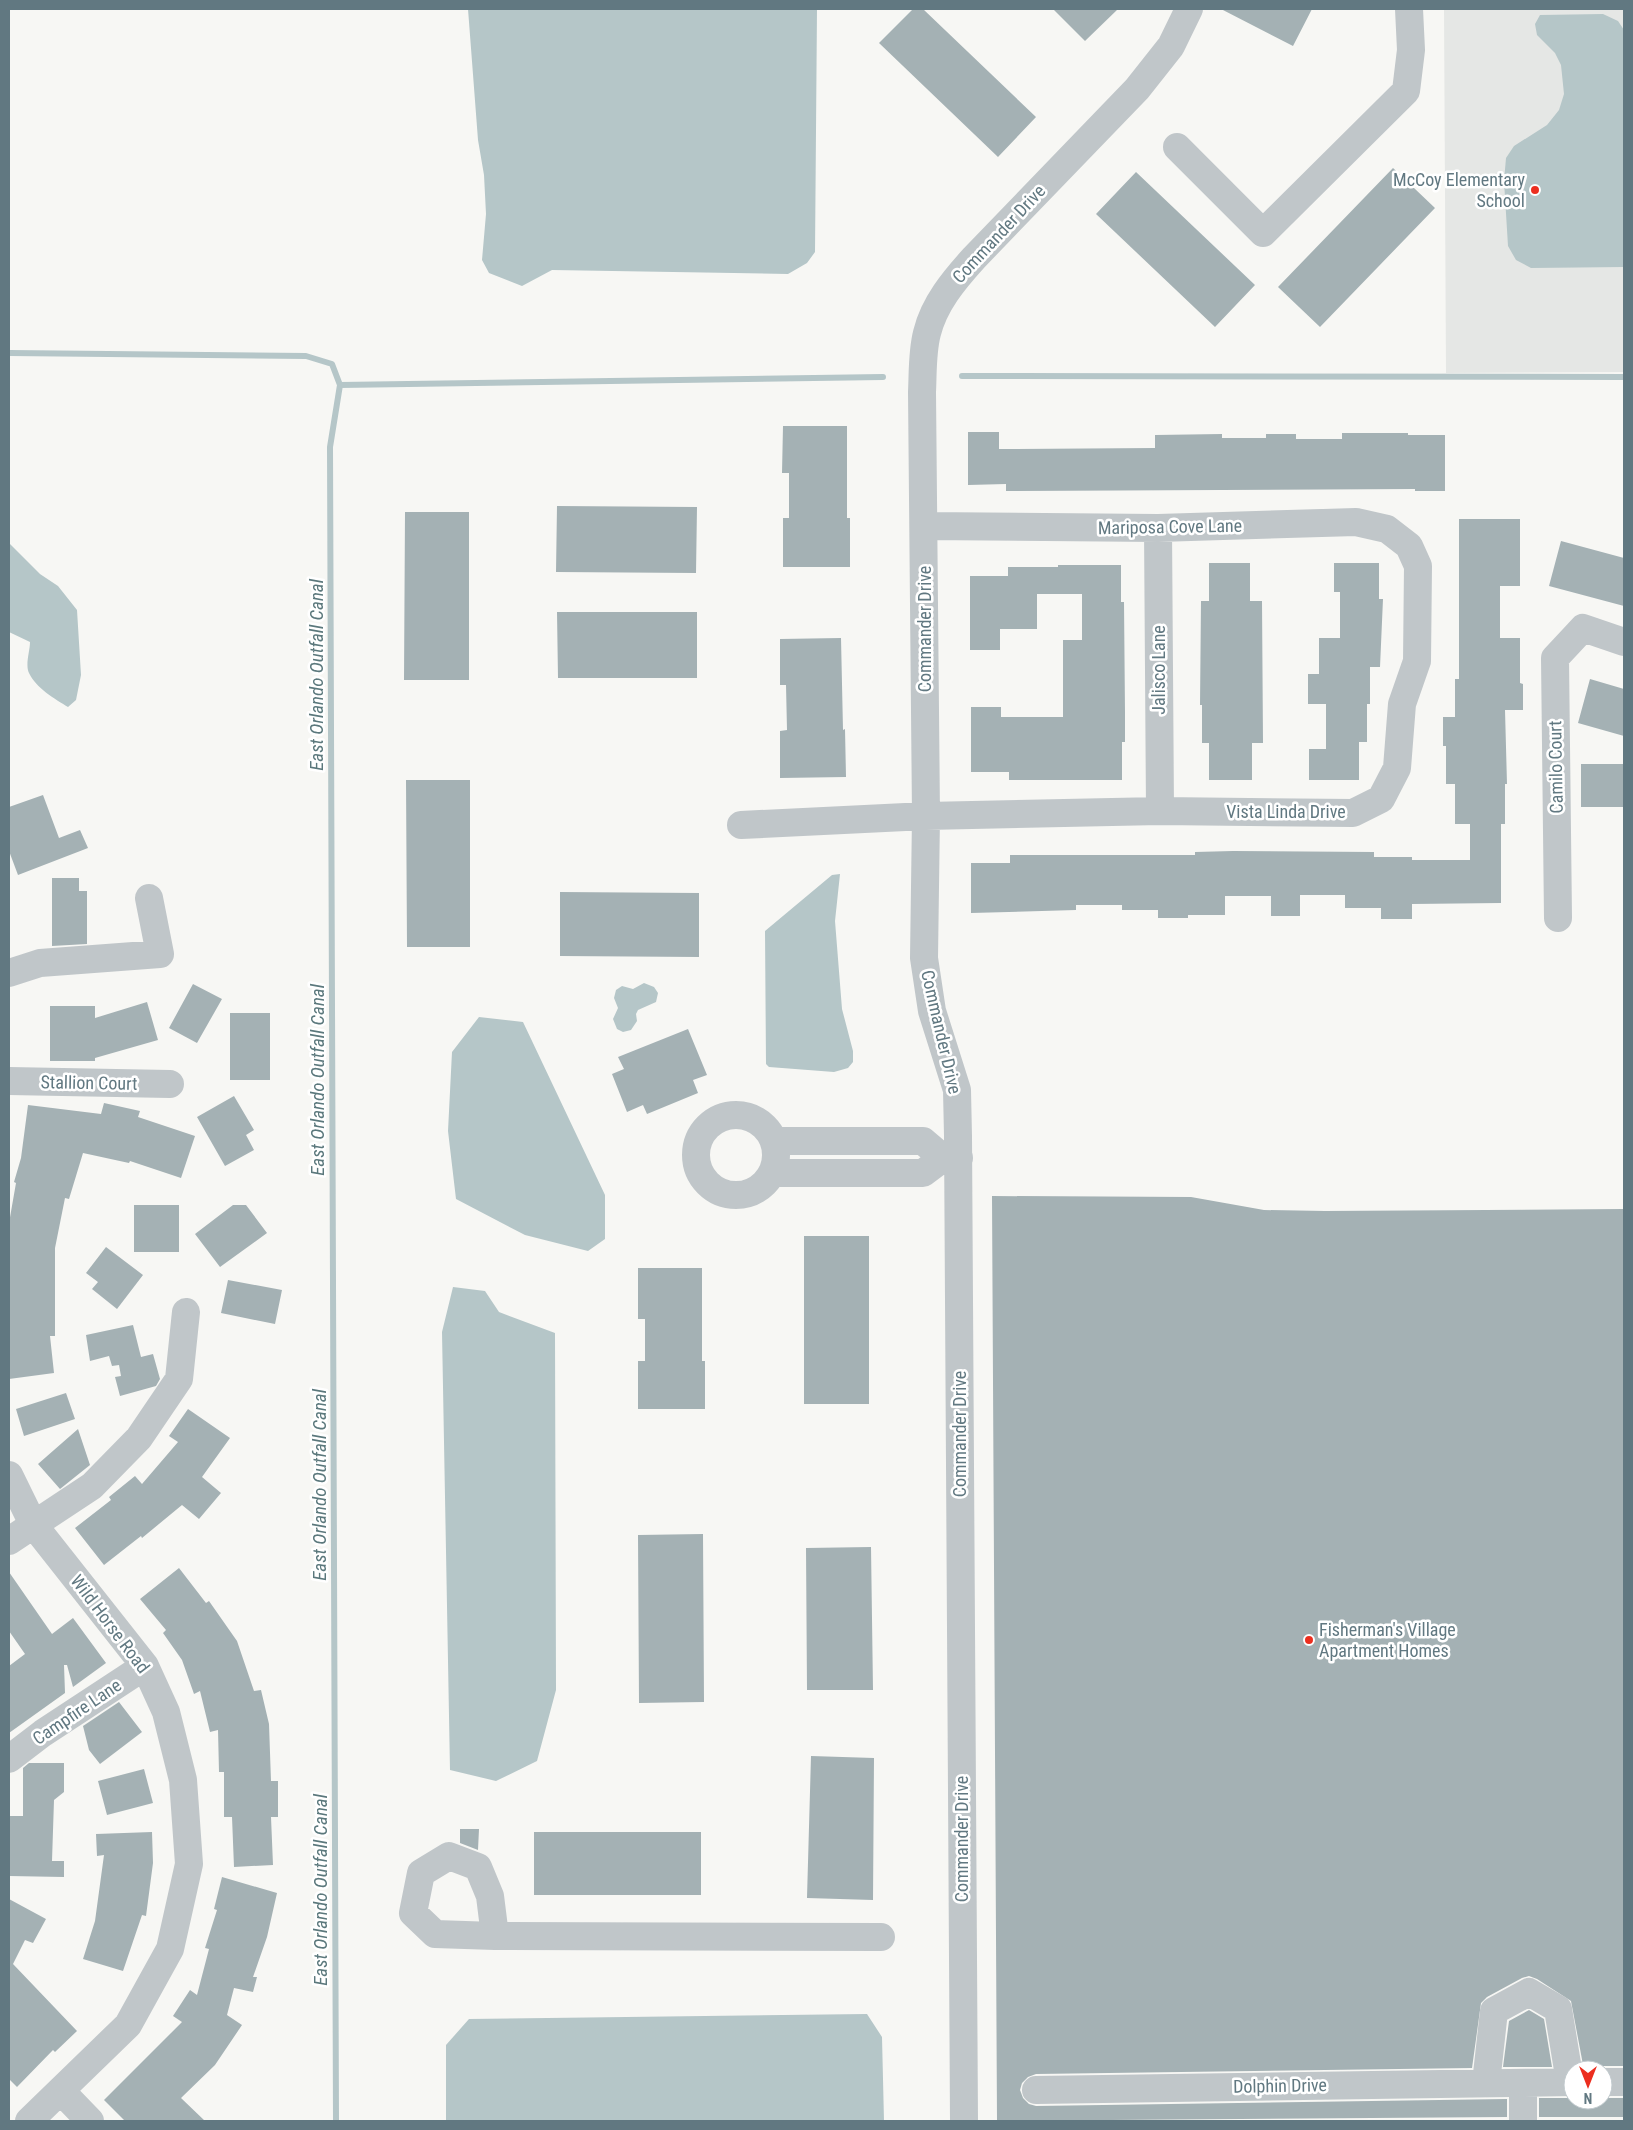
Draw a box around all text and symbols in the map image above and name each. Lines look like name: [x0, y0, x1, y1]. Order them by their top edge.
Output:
place label: McCoy Elementary School: [1393, 169, 1525, 211]
street label: Commander Drive: [948, 180, 1049, 287]
marker: McCoy Elementary School: [1529, 184, 1541, 196]
street label: Mariposa Cove Lane: [1098, 515, 1242, 538]
street label: Commander Drive: [914, 566, 935, 692]
water label: East Orlando Outfall Canal: [305, 578, 328, 771]
street label: Jalisco Lane: [1148, 625, 1169, 715]
street label: Camilo Court: [1544, 720, 1567, 814]
street label: Vista Linda Drive: [1226, 801, 1346, 822]
street label: Commander Drive: [917, 968, 966, 1096]
water label: East Orlando Outfall Canal: [306, 983, 329, 1176]
street label: Stallion Court: [40, 1071, 138, 1094]
street label: Commander Drive: [949, 1371, 970, 1497]
water label: East Orlando Outfall Canal: [308, 1388, 331, 1581]
street label: Wild Horse Road: [67, 1570, 154, 1677]
place label: Fisherman's Village Apartment Homes: [1319, 1619, 1456, 1661]
marker: Fisherman's Village Apartment Homes: [1303, 1634, 1315, 1646]
street label: Campfire Lane: [28, 1674, 125, 1749]
street label: Commander Drive: [951, 1776, 972, 1902]
water label: East Orlando Outfall Canal: [309, 1793, 332, 1986]
north arrow: [1563, 2060, 1613, 2110]
street label: Dolphin Drive: [1233, 2074, 1327, 2097]
text: N: [1584, 2090, 1592, 2106]

